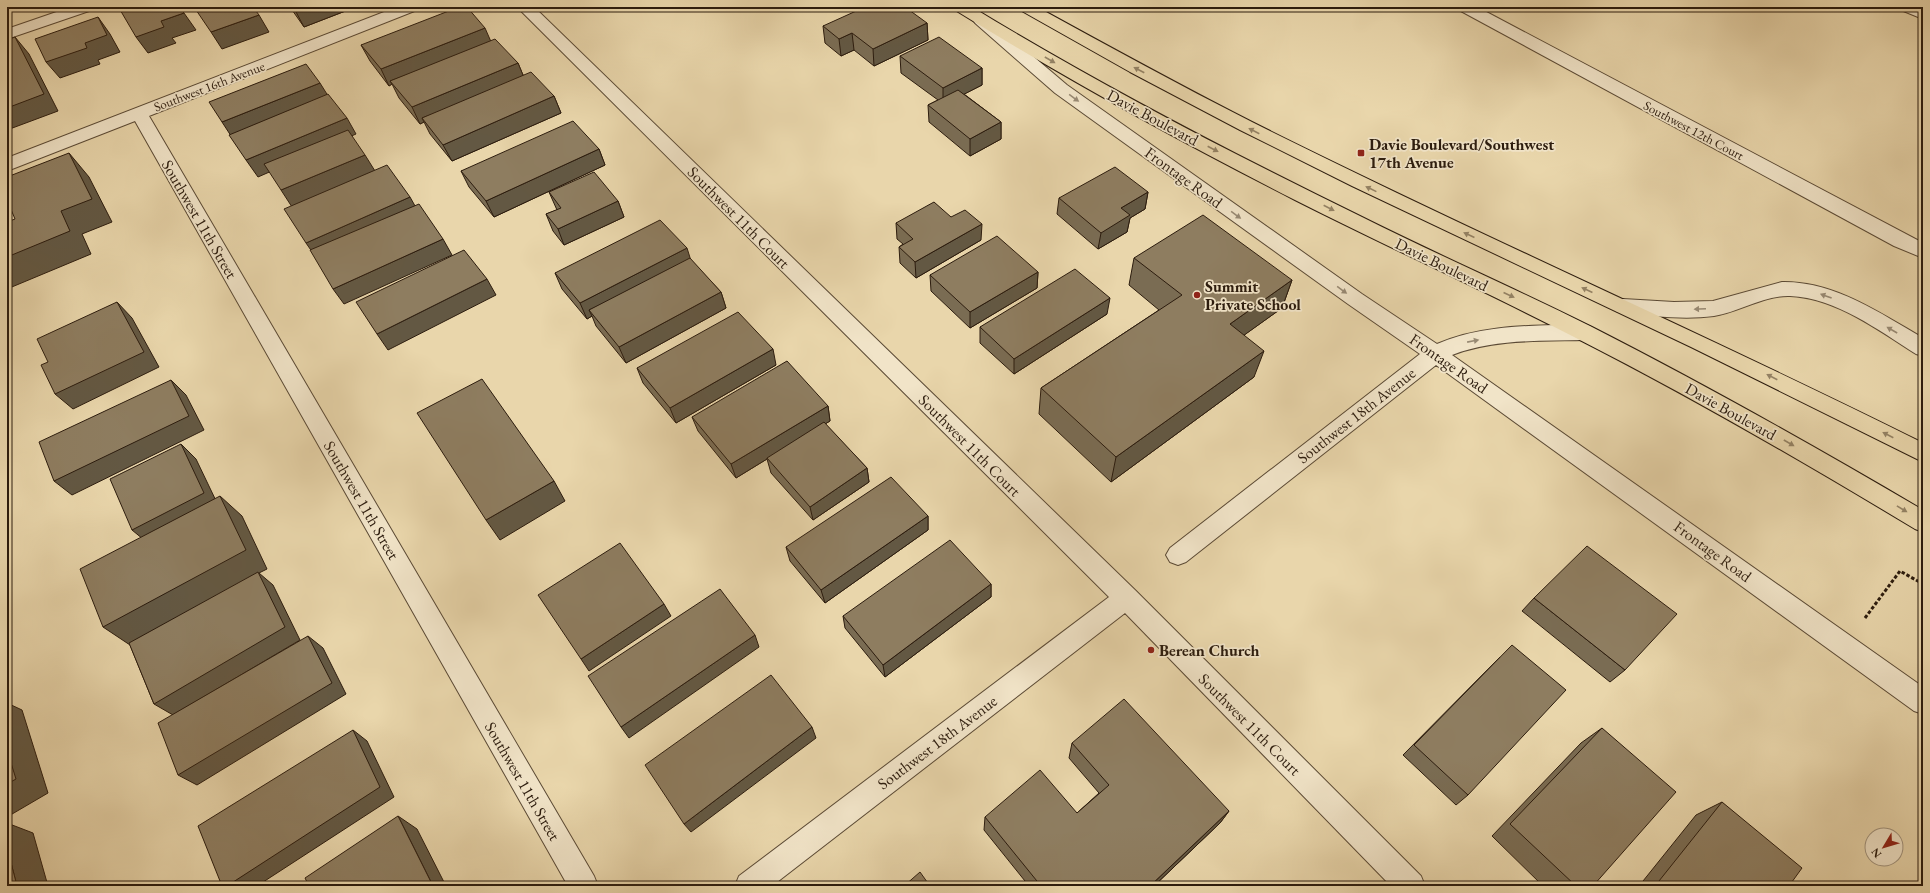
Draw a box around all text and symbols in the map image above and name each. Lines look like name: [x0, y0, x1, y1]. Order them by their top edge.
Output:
one-way arrow: [1044, 56, 1056, 63]
street label: Southwest 16th Avenue: [151, 57, 267, 115]
one-way arrow: [1134, 67, 1145, 74]
street label: Davie Boulevard: [1103, 84, 1203, 151]
one-way arrow: [1068, 94, 1079, 102]
street label: Southwest 12th Court: [1641, 97, 1747, 164]
one-way arrow: [1249, 128, 1260, 134]
place label: Davie Boulevard/Southwest 17th Avenue: [1369, 134, 1554, 173]
street label: Frontage Road: [1141, 142, 1227, 213]
one-way arrow: [1207, 146, 1219, 152]
marker: Davie Boulevard/Southwest 17th Avenue: [1356, 148, 1366, 158]
street label: Southwest 11th Street: [157, 156, 242, 282]
street label: Southwest 11th Court: [683, 162, 794, 273]
one-way arrow: [1365, 186, 1377, 192]
one-way arrow: [1323, 205, 1334, 211]
one-way arrow: [1231, 211, 1242, 219]
one-way arrow: [1464, 232, 1475, 238]
street label: Davie Boulevard: [1392, 233, 1493, 296]
place label: Summit Private School: [1205, 276, 1301, 315]
one-way arrow: [1337, 286, 1347, 294]
one-way arrow: [1581, 286, 1593, 293]
marker: Summit Private School: [1192, 290, 1202, 300]
one-way arrow: [1503, 292, 1514, 298]
one-way arrow: [1819, 293, 1831, 299]
one-way arrow: [1693, 306, 1706, 312]
one-way arrow: [1886, 327, 1898, 334]
street label: Frontage Road: [1405, 329, 1493, 399]
one-way arrow: [1467, 338, 1479, 344]
street label: Southwest 18th Avenue: [1293, 363, 1420, 468]
one-way arrow: [1766, 373, 1778, 380]
street label: Davie Boulevard: [1682, 378, 1781, 446]
street label: Southwest 11th Court: [914, 390, 1025, 501]
one-way arrow: [1882, 432, 1894, 438]
street label: Southwest 11th Street: [319, 437, 404, 563]
one-way arrow: [1783, 440, 1795, 446]
one-way arrow: [1896, 505, 1908, 512]
street label: Frontage Road: [1670, 516, 1756, 587]
place label: Berean Church: [1159, 640, 1260, 661]
marker: Berean Church: [1146, 645, 1156, 655]
street label: Southwest 11th Court: [1194, 669, 1305, 780]
street label: Southwest 18th Avenue: [873, 691, 1001, 794]
street label: Southwest 11th Street: [480, 718, 565, 844]
north arrow: [1864, 827, 1904, 867]
text: N: [1868, 845, 1884, 861]

